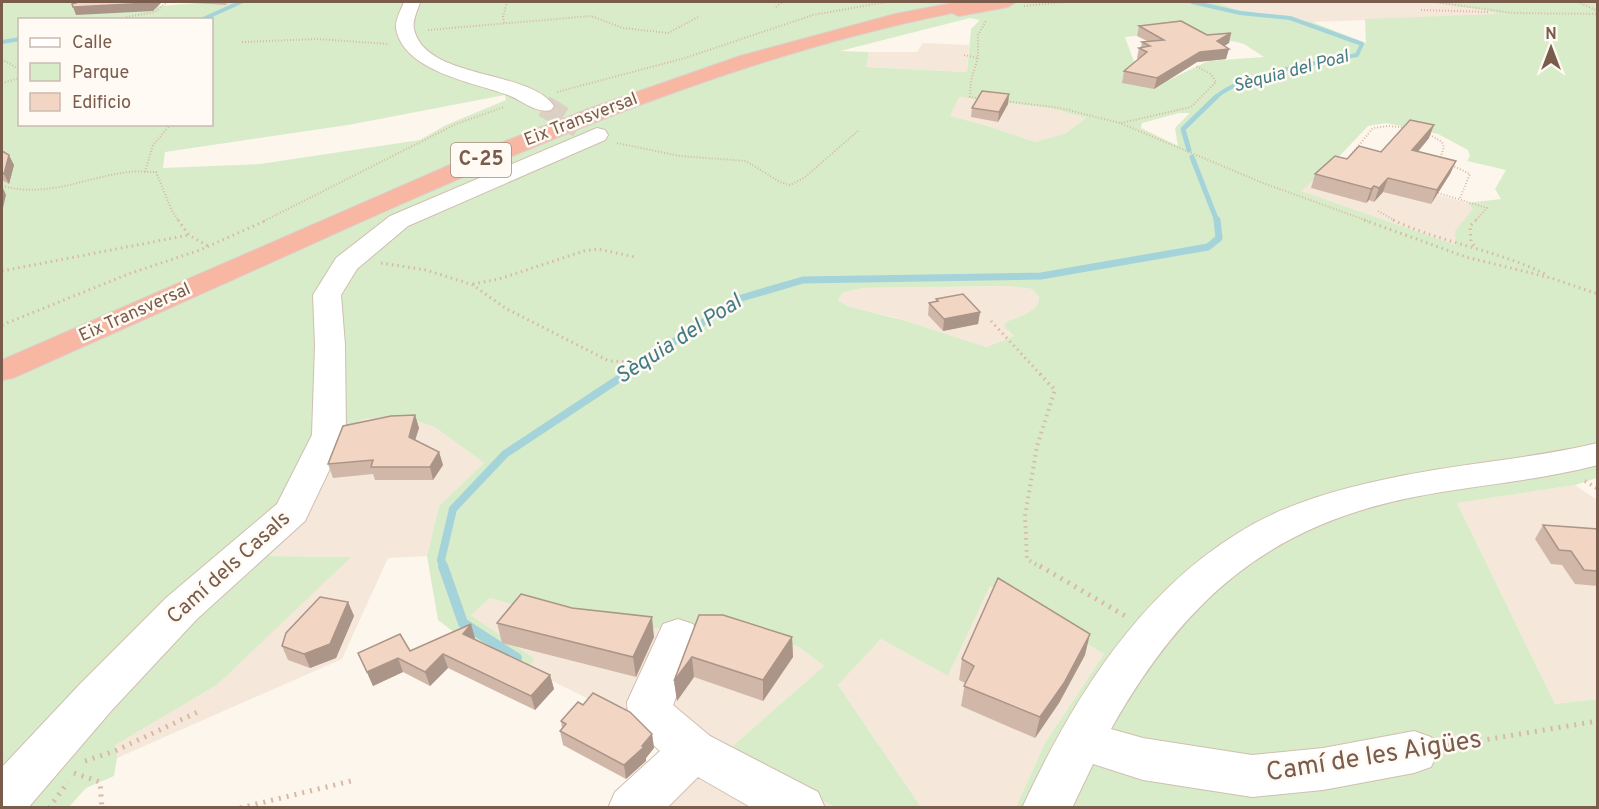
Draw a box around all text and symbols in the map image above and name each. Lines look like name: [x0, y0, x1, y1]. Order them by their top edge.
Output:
legend: [18, 18, 213, 126]
north arrow: [1521, 18, 1581, 78]
text: N: [1545, 25, 1557, 45]
text: Calle: [72, 32, 112, 55]
water label: Sèquia del Poal: [1231, 45, 1353, 98]
text: Parque: [72, 62, 129, 85]
street label: Eix Transversal: [521, 88, 641, 152]
text: Edificio: [72, 92, 131, 115]
road number: C-25: [451, 143, 511, 177]
street label: Eix Transversal: [76, 278, 194, 348]
water label: Sèquia del Poal: [611, 288, 748, 391]
street label: Camí dels Casals: [162, 505, 296, 631]
street label: Camí de les Aigües: [1264, 724, 1484, 790]

